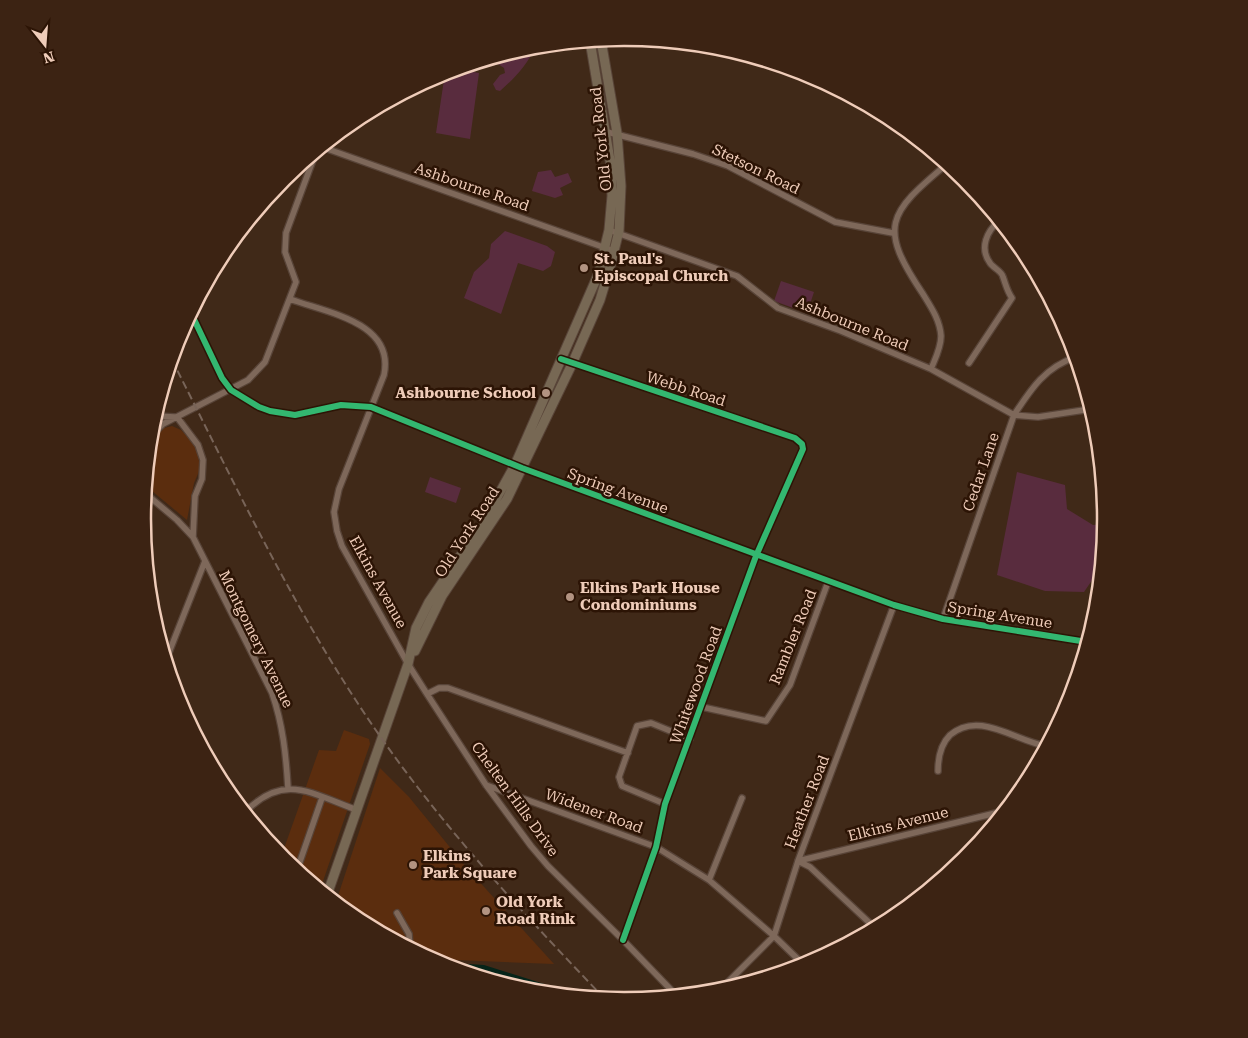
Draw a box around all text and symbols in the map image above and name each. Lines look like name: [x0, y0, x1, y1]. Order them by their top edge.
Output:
north arrow: [20, 20, 70, 70]
text: N: [41, 48, 56, 67]
street label: Old York Road: [587, 86, 615, 192]
street label: Stetson Road: [709, 140, 803, 198]
street label: Ashbourne Road: [412, 159, 532, 215]
place label: St. Paul's Episcopal Church: [594, 250, 728, 285]
marker: St. Paul's Episcopal Church: [578, 262, 590, 274]
street label: Ashbourne Road: [793, 293, 911, 355]
street label: Webb Road: [644, 368, 728, 410]
place label: Ashbourne School: [395, 384, 536, 402]
marker: Ashbourne School: [540, 387, 552, 399]
street label: Cedar Lane: [959, 430, 1003, 514]
street label: Spring Avenue: [565, 464, 671, 518]
street label: Old York Road: [431, 483, 503, 581]
street label: Elkins Avenue: [345, 533, 411, 631]
street label: Montgomery Avenue: [215, 567, 297, 711]
place label: Elkins Park House Condominiums: [580, 579, 720, 614]
street label: Rambler Road: [766, 586, 820, 687]
marker: Elkins Park House Condominiums: [564, 591, 576, 603]
street label: Spring Avenue: [946, 598, 1054, 632]
street label: Whitewood Road: [666, 623, 726, 746]
street label: Chelten Hills Drive: [467, 738, 563, 860]
street label: Heather Road: [781, 752, 833, 851]
street label: Widener Road: [543, 785, 646, 837]
street label: Elkins Avenue: [846, 803, 950, 845]
place label: Elkins Park Square: [423, 847, 517, 882]
marker: Elkins Park Square: [407, 859, 419, 871]
place label: Old York Road Rink: [496, 893, 576, 928]
marker: Old York Road Rink: [480, 905, 492, 917]

